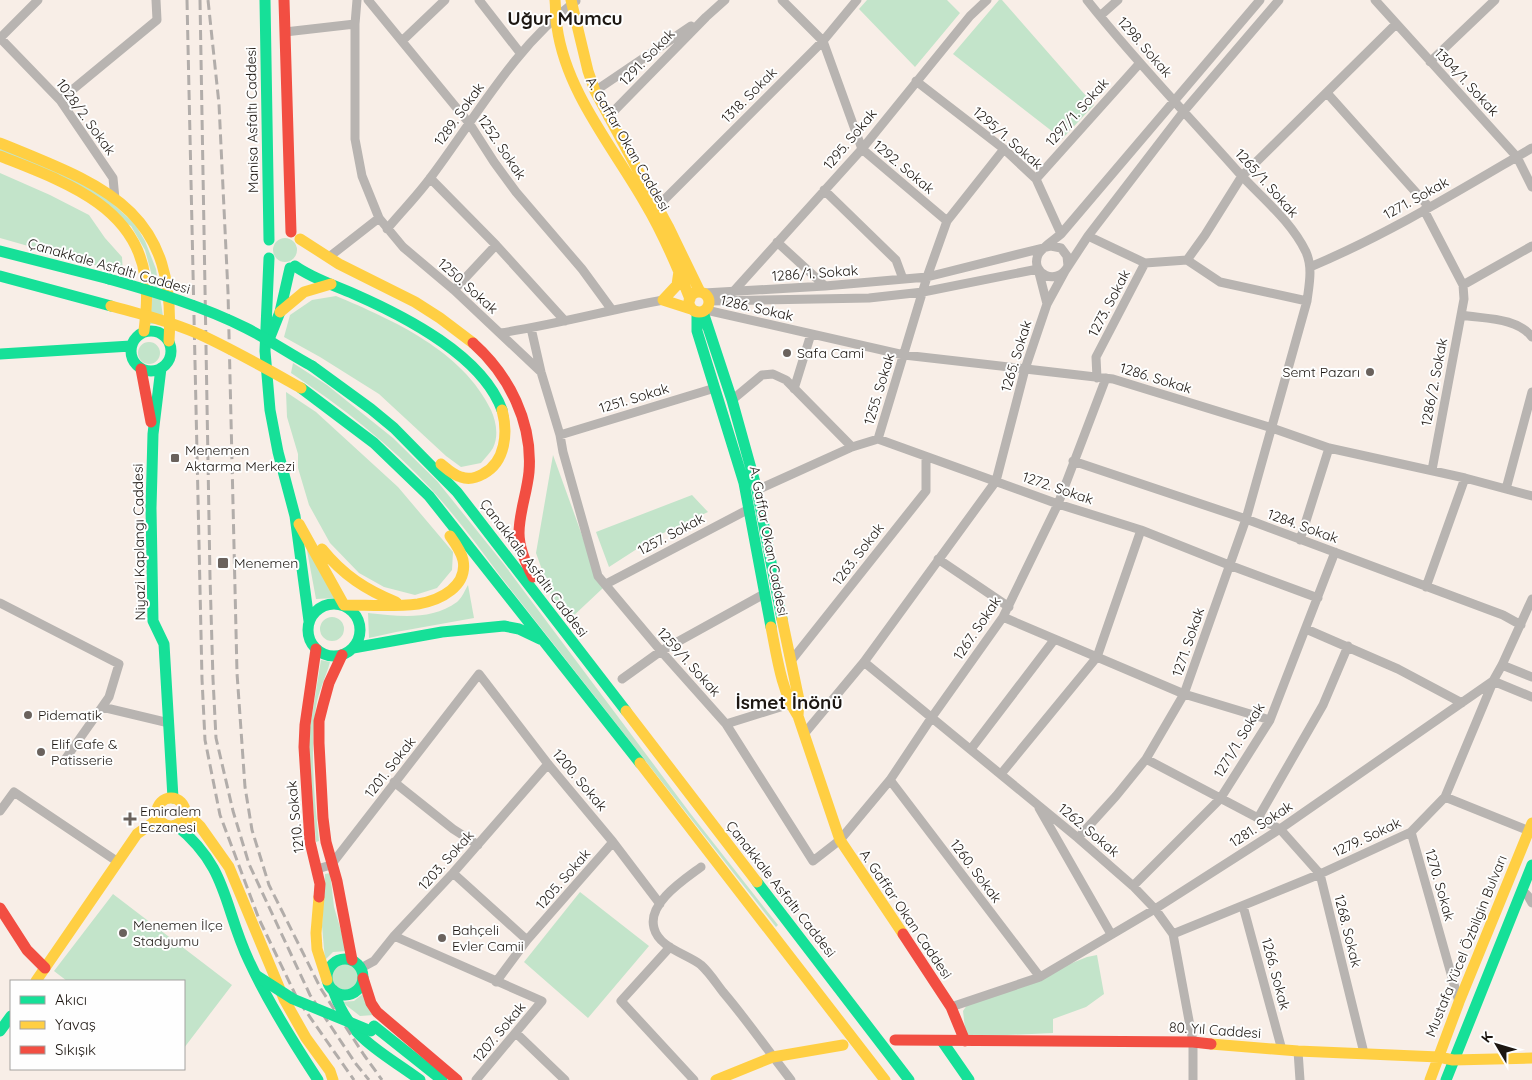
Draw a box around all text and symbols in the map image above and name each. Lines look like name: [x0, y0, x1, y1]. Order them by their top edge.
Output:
district label: Uğur Mumcu: [507, 6, 623, 30]
street label: 1298. Sokak: [1114, 13, 1176, 81]
street label: 1291. Sokak: [615, 25, 679, 89]
street label: 1304/1. Sokak: [1431, 44, 1503, 120]
street label: Manisa Asfaltı Caddesi: [242, 47, 262, 193]
street label: 1318. Sokak: [717, 63, 781, 127]
street label: A. Gaffar Okan Caddesi: [582, 74, 674, 214]
street label: 1297/1. Sokak: [1042, 74, 1112, 150]
street label: 1028/2. Sokak: [52, 75, 120, 159]
street label: 1289. Sokak: [430, 79, 488, 149]
street label: 1295/1. Sokak: [969, 103, 1047, 173]
street label: 1295. Sokak: [819, 105, 881, 173]
street label: 1252. Sokak: [474, 111, 530, 183]
street label: 1292. Sokak: [870, 136, 938, 198]
street label: 1265/1. Sokak: [1231, 145, 1303, 221]
street label: 1271. Sokak: [1380, 173, 1452, 223]
street label: Çanakkale Asfaltı Caddesi: [26, 234, 192, 298]
street label: 1250. Sokak: [434, 254, 502, 318]
street label: 1286/1. Sokak: [771, 261, 859, 285]
street label: 1273. Sokak: [1084, 266, 1134, 340]
street label: 1286. Sokak: [719, 291, 795, 325]
street label: 1265. Sokak: [997, 318, 1035, 394]
street label: 1286/2. Sokak: [1417, 337, 1451, 427]
place label: Safa Cami: [797, 344, 864, 362]
marker: Safa Cami: [781, 347, 793, 359]
street label: 1255. Sokak: [860, 351, 898, 427]
street label: 1286. Sokak: [1118, 359, 1194, 397]
place label: Semt Pazarı: [1283, 363, 1360, 381]
marker: Semt Pazarı: [1364, 366, 1376, 378]
street label: 1251. Sokak: [597, 379, 671, 417]
place label: Menemen Aktarma Merkezi: [185, 441, 295, 475]
marker: Menemen Aktarma Merkezi: [169, 452, 181, 464]
street label: Niyazi Kaplangı Caddesi: [129, 463, 149, 621]
street label: A. Gaffar Okan Caddesi: [746, 465, 792, 617]
street label: 1272. Sokak: [1020, 467, 1096, 509]
street label: Çanakkale Asfaltı Caddesi: [476, 495, 592, 641]
street label: 1284. Sokak: [1265, 505, 1341, 547]
street label: 1257. Sokak: [635, 509, 707, 559]
street label: 1263. Sokak: [828, 519, 888, 589]
place label: Menemen: [234, 554, 298, 572]
marker: Menemen: [216, 556, 230, 570]
street label: 1267. Sokak: [949, 593, 1005, 663]
street label: 1271. Sokak: [1168, 605, 1208, 679]
street label: 1259/1. Sokak: [653, 624, 725, 700]
district label: İsmet İnönü: [735, 690, 843, 714]
street label: 1271/1. Sokak: [1210, 699, 1268, 781]
place label: Pidematik: [38, 706, 102, 724]
marker: Pidematik: [22, 709, 34, 721]
street label: 1201. Sokak: [361, 733, 419, 801]
place label: Elif Cafe & Patisserie: [51, 735, 118, 769]
street label: 1200. Sokak: [549, 745, 611, 815]
marker: Elif Cafe & Patisserie: [35, 746, 47, 758]
street label: 1210. Sokak: [282, 780, 308, 854]
street label: 1281. Sokak: [1226, 797, 1296, 851]
street label: 1262. Sokak: [1055, 799, 1123, 861]
place label: Emiralem Eczanesi: [140, 802, 201, 836]
marker: Emiralem Eczanesi: [124, 813, 136, 825]
street label: 1279. Sokak: [1330, 813, 1404, 861]
street label: Çanakkale Asfaltı Caddesi: [722, 817, 840, 961]
street label: 1203. Sokak: [414, 826, 478, 894]
street label: 1260. Sokak: [946, 836, 1006, 906]
street label: 1205. Sokak: [532, 845, 594, 913]
street label: A. Gaffar Okan Caddesi: [856, 846, 956, 982]
street label: 1270. Sokak: [1421, 847, 1459, 923]
street label: Mustafa Yücel Özbilgin Bulvarı: [1421, 853, 1511, 1039]
street label: 1268. Sokak: [1330, 893, 1366, 969]
place label: Menemen İlçe Stadyumu: [133, 916, 223, 950]
place label: Bahçeli Evler Camii: [452, 921, 524, 955]
marker: Menemen İlçe Stadyumu: [117, 927, 129, 939]
marker: Bahçeli Evler Camii: [436, 932, 448, 944]
street label: 1266. Sokak: [1258, 936, 1294, 1012]
legend: [10, 980, 185, 1070]
text: Akıcı: [55, 990, 87, 1009]
street label: 1207. Sokak: [469, 998, 529, 1066]
text: Yavaş: [55, 1015, 96, 1034]
street label: 80. Yıl Caddesi: [1168, 1018, 1262, 1042]
north arrow: [1472, 1020, 1522, 1070]
text: K: [1477, 1028, 1497, 1046]
text: Sıkışık: [55, 1040, 96, 1059]

